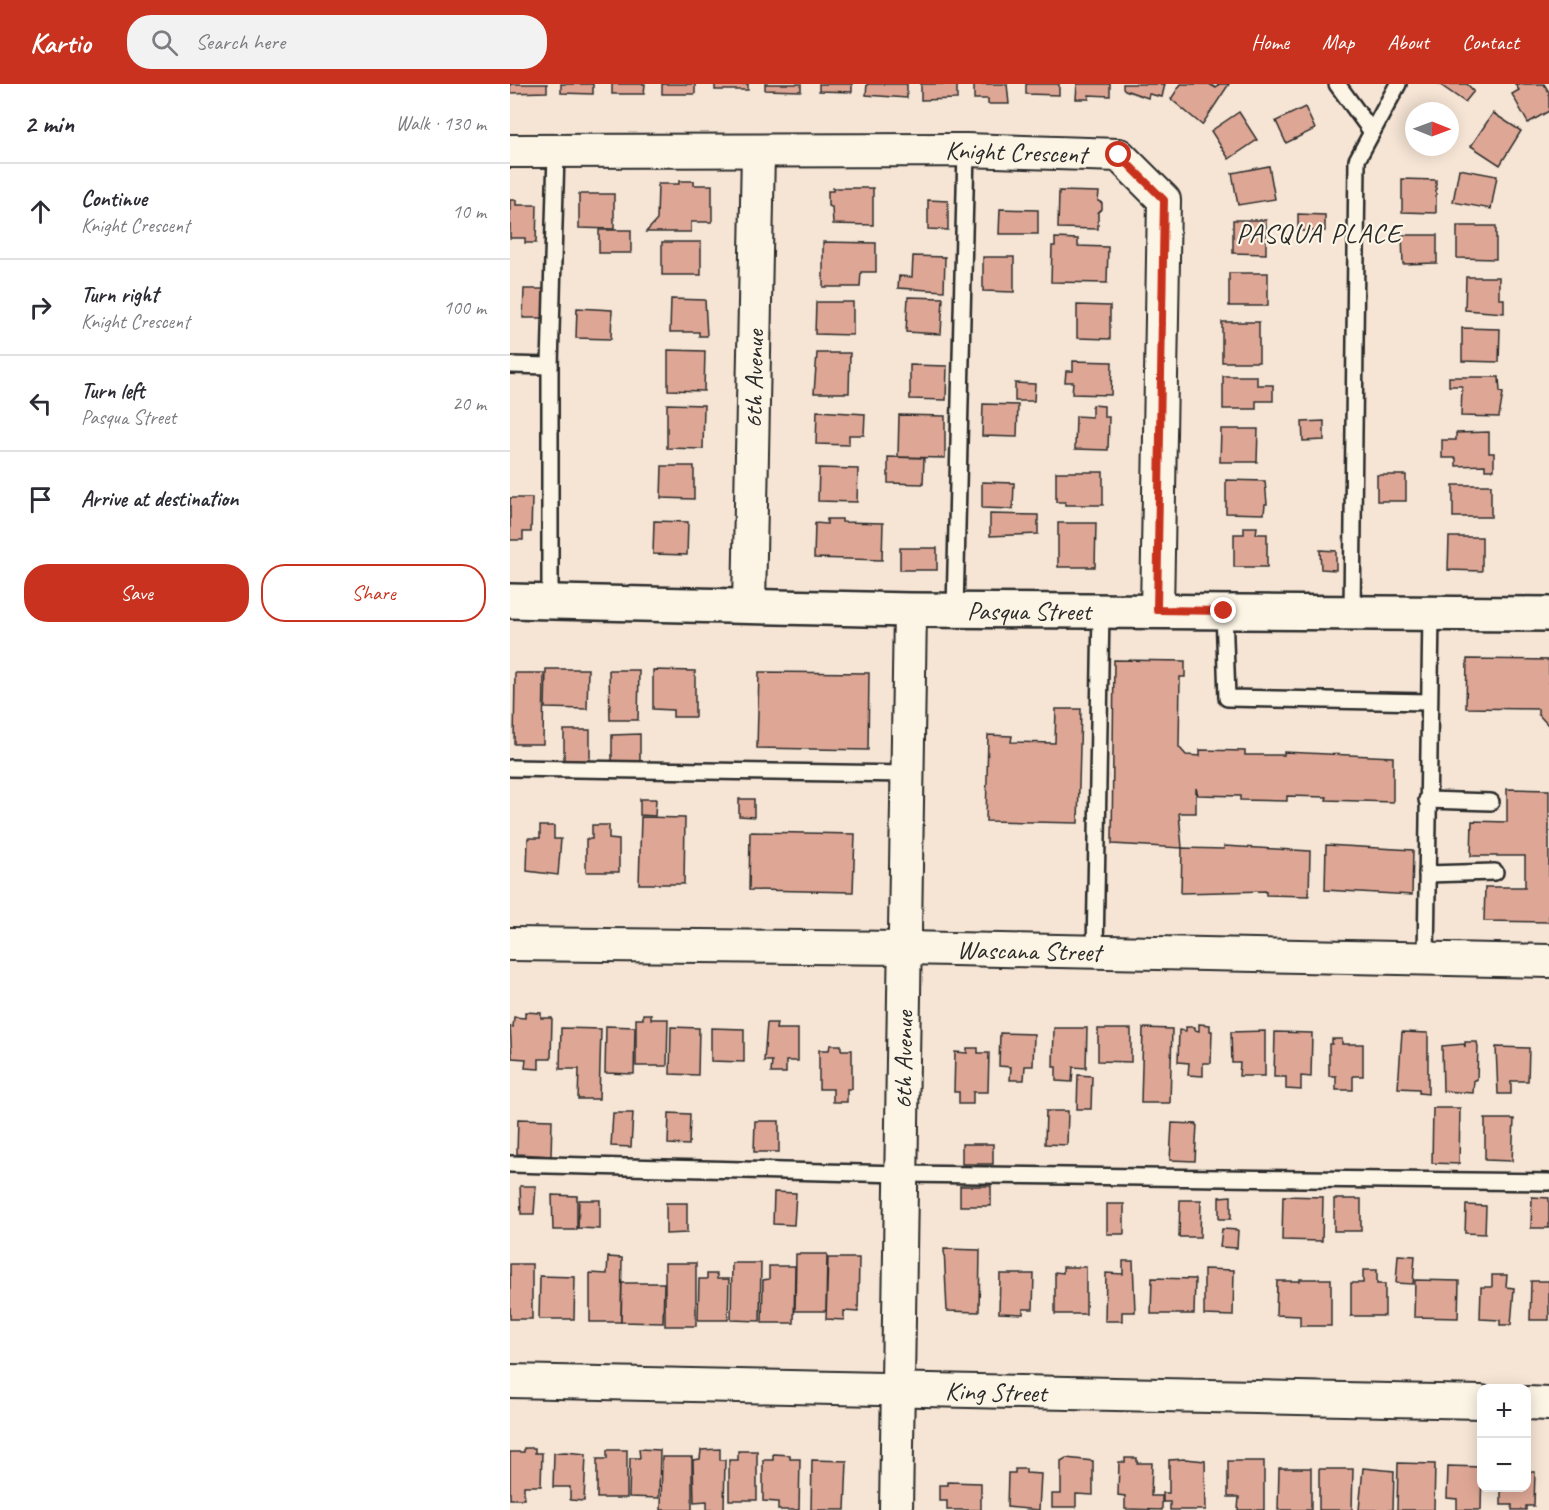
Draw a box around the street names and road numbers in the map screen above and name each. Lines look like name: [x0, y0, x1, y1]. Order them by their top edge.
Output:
street label: Knight Crescent: [945, 134, 1091, 171]
street label: 6th Avenue: [737, 328, 771, 429]
street label: Pasqua Street: [967, 594, 1093, 628]
street label: Wascana Street: [957, 933, 1105, 969]
street label: 6th Avenue: [886, 1009, 921, 1109]
street label: King Street: [945, 1374, 1049, 1410]

